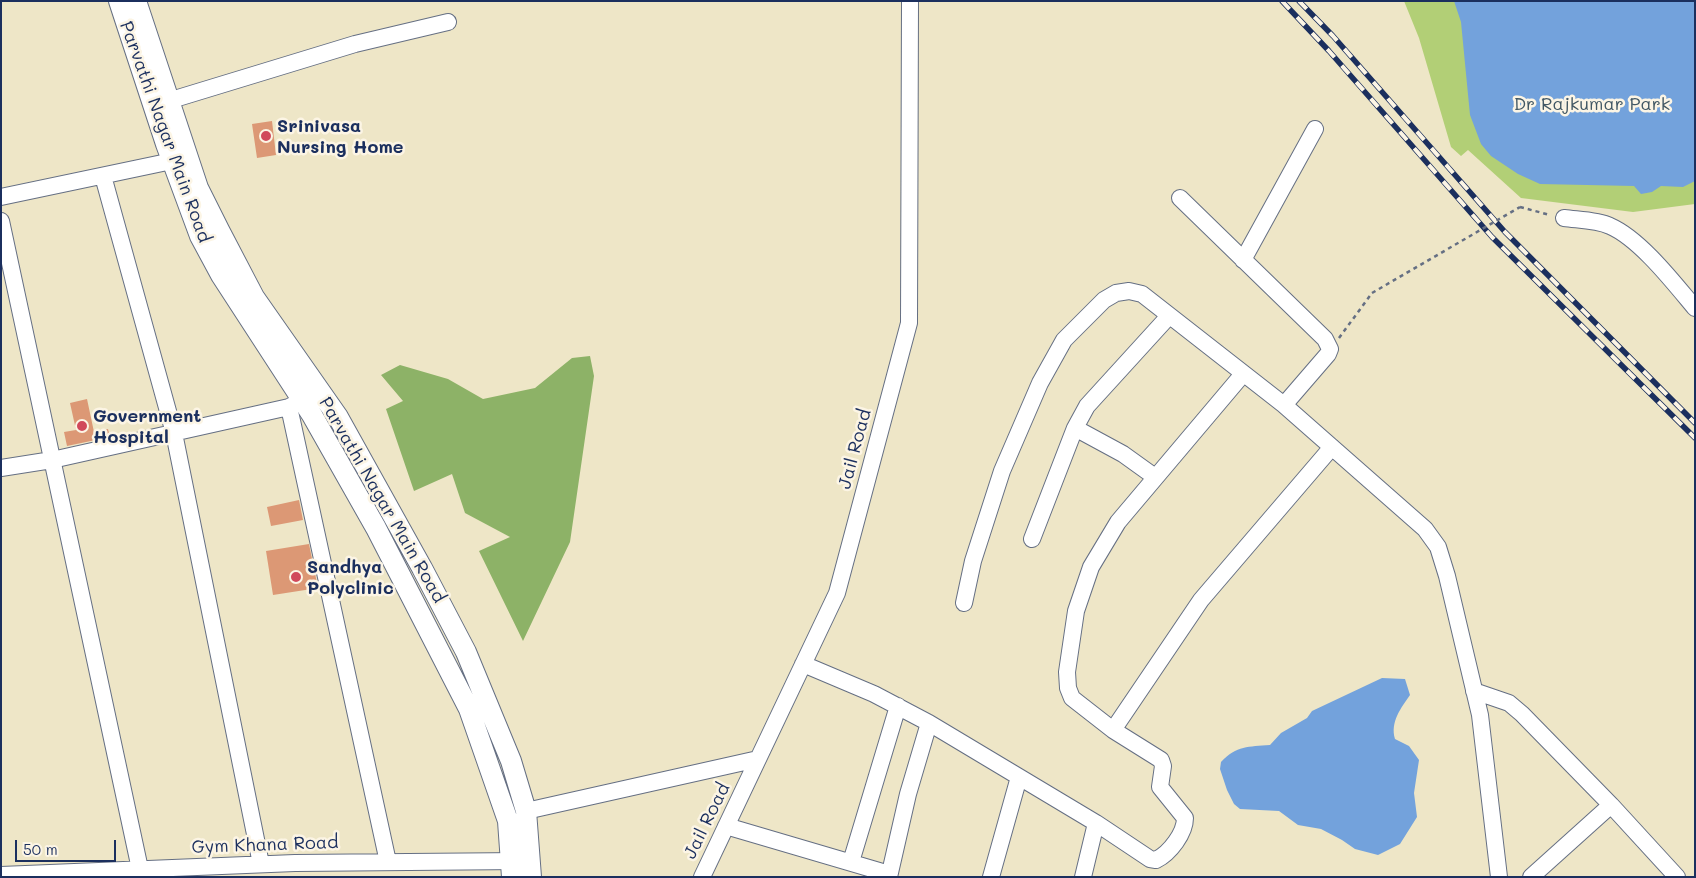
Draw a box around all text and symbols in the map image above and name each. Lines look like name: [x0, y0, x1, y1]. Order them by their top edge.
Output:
street label: Parvathi Nagar Main Road: [115, 18, 215, 246]
park label: Dr Rajkumar Park: [1514, 93, 1670, 115]
place label: Srinivasa Nursing Home: [277, 115, 403, 158]
marker: Srinivasa Nursing Home: [259, 129, 273, 143]
street label: Parvathi Nagar Main Road: [314, 393, 450, 607]
place label: Government Hospital: [93, 405, 201, 448]
street label: Jail Road: [834, 407, 876, 491]
marker: Government Hospital: [75, 419, 89, 433]
place label: Sandhya Polyclinic: [307, 556, 394, 598]
marker: Sandhya Polyclinic: [289, 570, 303, 584]
street label: Jail Road: [679, 780, 735, 862]
scale bar: [18, 830, 119, 862]
street label: Gym Khana Road: [191, 832, 339, 858]
text: 50 m: [23, 839, 58, 859]

